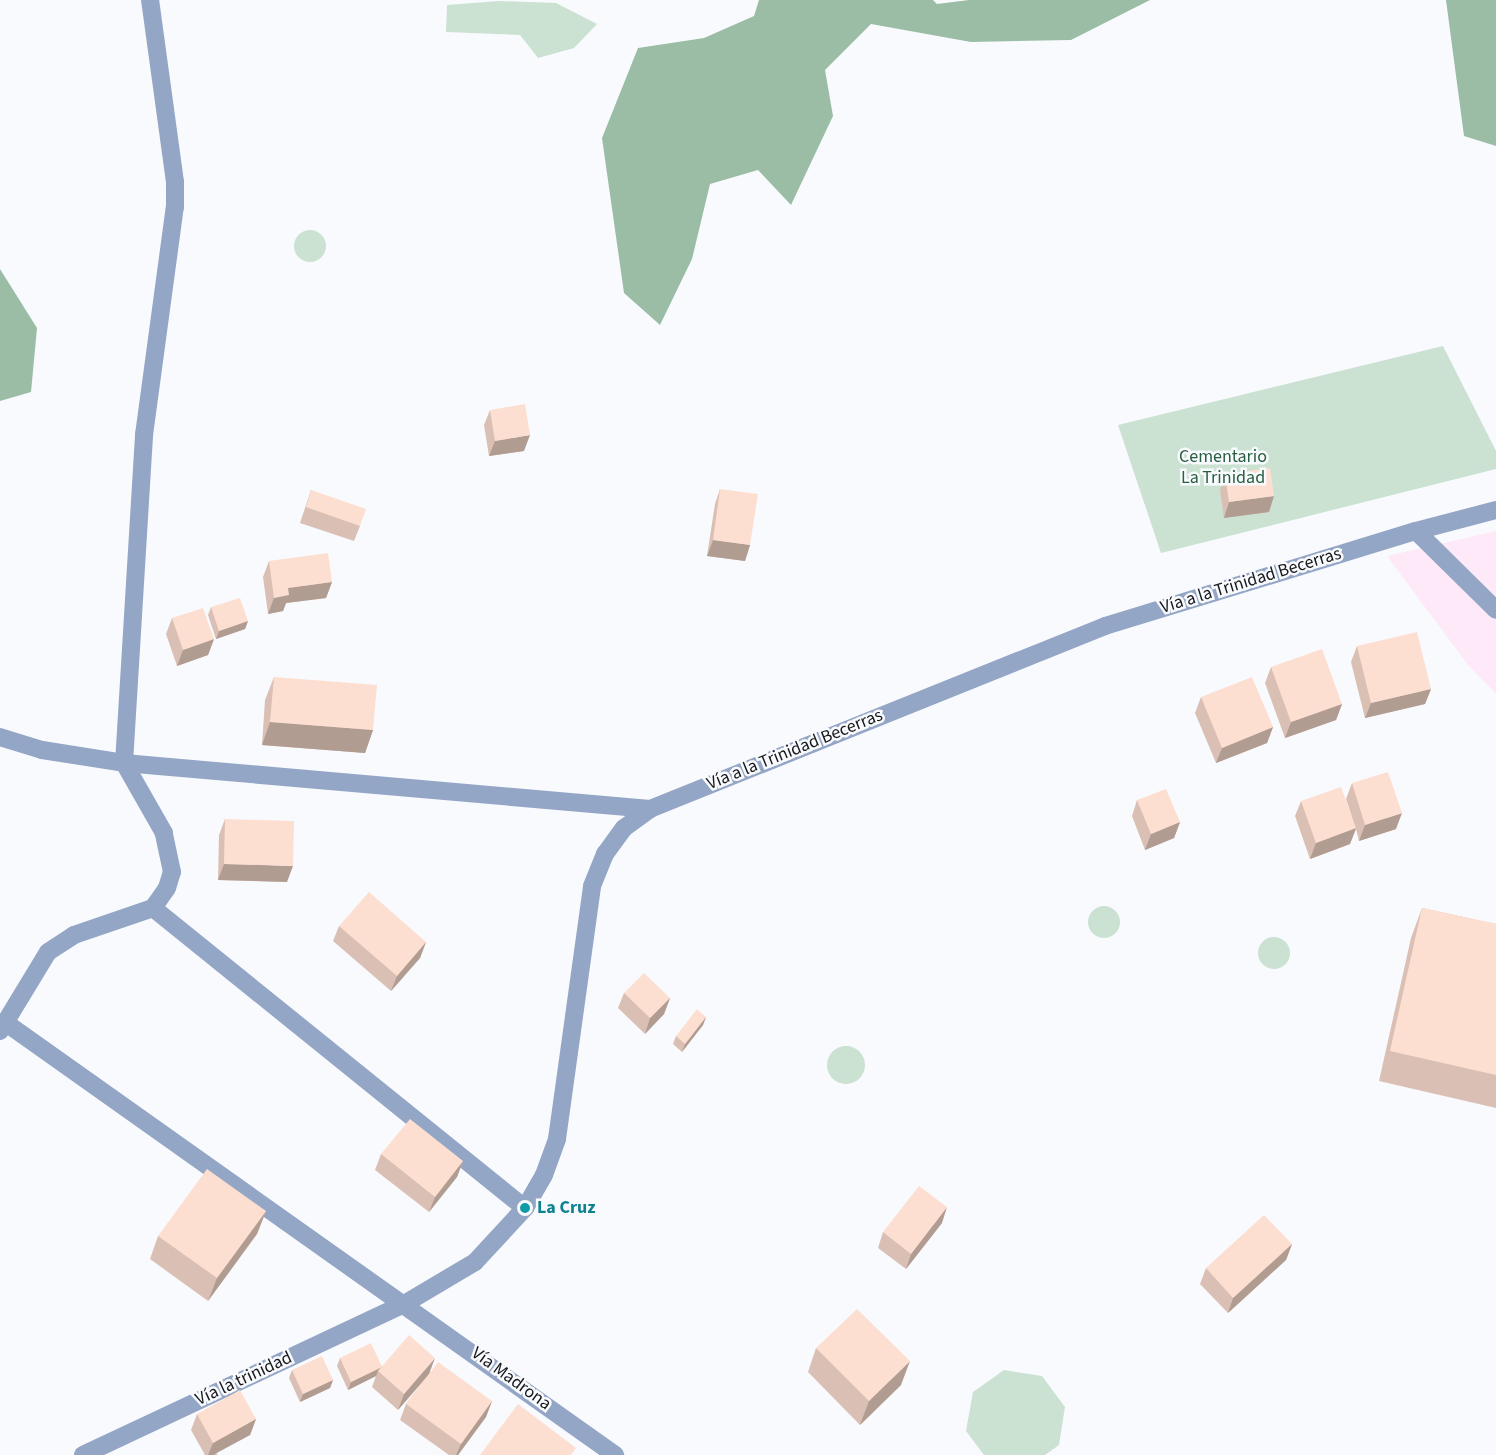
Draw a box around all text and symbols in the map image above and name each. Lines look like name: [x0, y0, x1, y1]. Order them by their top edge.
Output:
park label: Cementario La Trinidad: [1179, 447, 1267, 490]
street label: Vía a la Trinidad Becerras: [1158, 543, 1344, 619]
street label: Vía a la Trinidad Becerras: [704, 705, 886, 795]
place label: La Cruz: [537, 1197, 596, 1219]
marker: La Cruz: [518, 1201, 532, 1215]
street label: Vía Madrona: [467, 1343, 555, 1415]
street label: Vía la trinidad: [192, 1347, 296, 1411]

